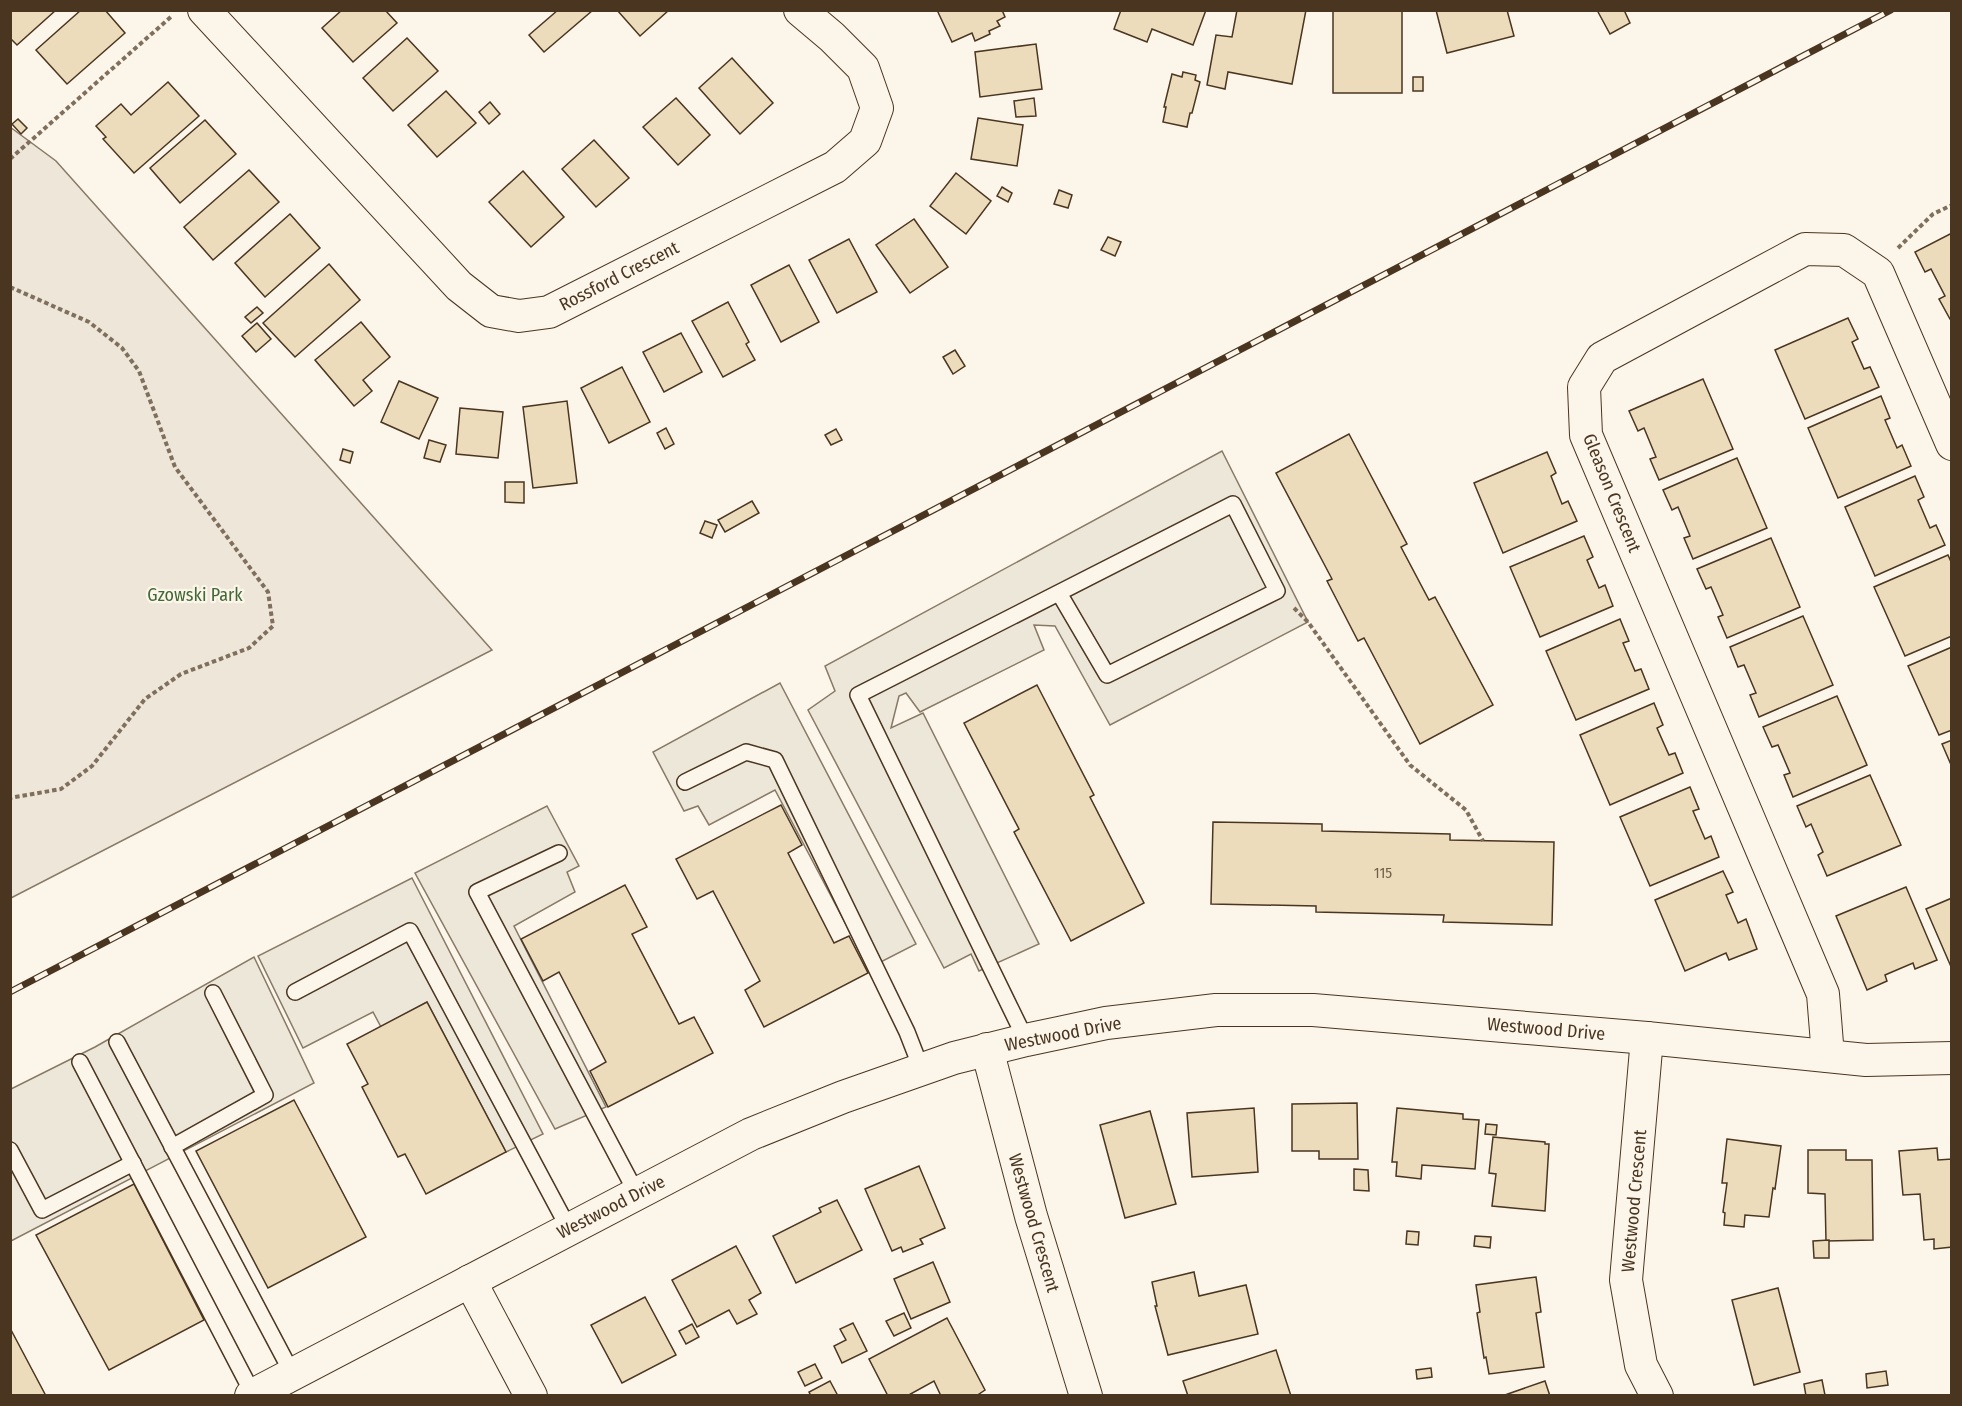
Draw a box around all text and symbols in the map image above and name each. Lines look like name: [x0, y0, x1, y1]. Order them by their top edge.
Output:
street label: Rossford Crescent: [555, 236, 683, 316]
street label: Gleason Crescent: [1578, 430, 1646, 556]
park label: Gzowski Park: [147, 584, 243, 606]
house number: 115: [1374, 864, 1392, 882]
street label: Westwood Drive: [1003, 1012, 1123, 1056]
street label: Westwood Drive: [1486, 1013, 1606, 1045]
street label: Westwood Crescent: [1617, 1129, 1651, 1273]
street label: Westwood Crescent: [1004, 1151, 1064, 1295]
street label: Westwood Drive: [553, 1170, 669, 1244]

